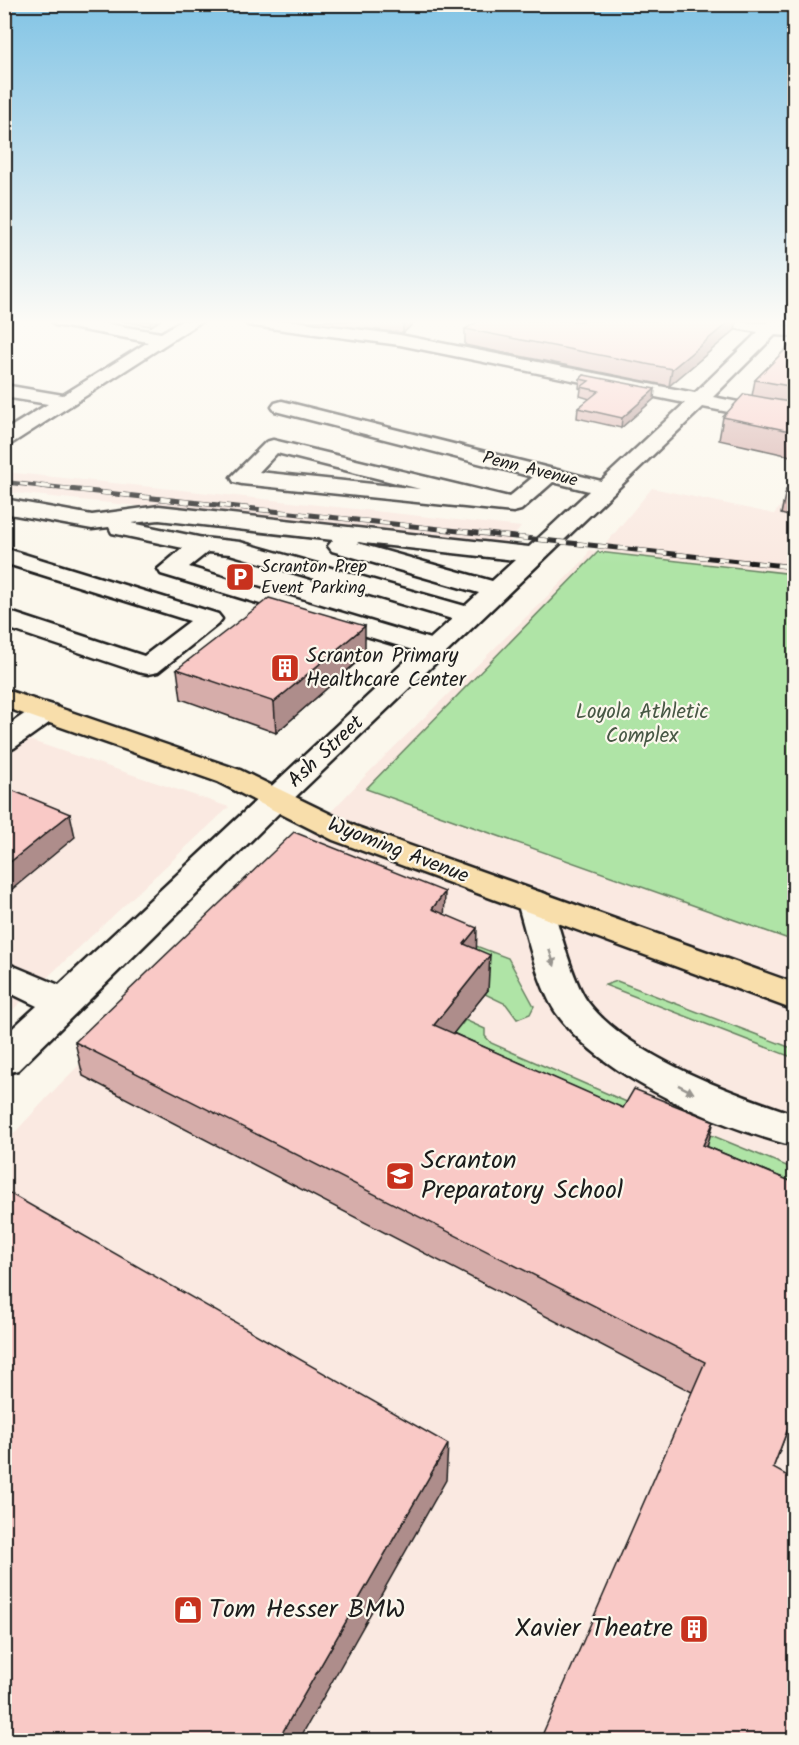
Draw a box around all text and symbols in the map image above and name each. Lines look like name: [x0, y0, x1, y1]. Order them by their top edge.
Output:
street label: Penn Avenue: [479, 444, 581, 496]
place label: Scranton Prep Event Parking: [261, 553, 367, 603]
parking icon: Scranton Prep Event Parking: [224, 561, 256, 593]
place label: Scranton Primary Healthcare Center: [306, 640, 467, 697]
building icon: Scranton Primary Healthcare Center: [269, 652, 301, 684]
park label: Loyola Athletic Complex: [576, 696, 708, 753]
street label: Ash Street: [280, 707, 372, 796]
street label: Wyoming Avenue: [323, 809, 474, 893]
one-way arrow: [548, 949, 558, 967]
one-way arrow: [678, 1084, 695, 1094]
place label: Scranton Preparatory School: [421, 1140, 623, 1212]
school or university icon: Scranton Preparatory School: [384, 1160, 416, 1192]
place label: Tom Hesser BMW: [209, 1589, 405, 1631]
shop icon: Tom Hesser BMW: [172, 1594, 204, 1626]
place label: Xavier Theatre: [515, 1608, 673, 1650]
building icon: Xavier Theatre: [678, 1613, 710, 1645]

